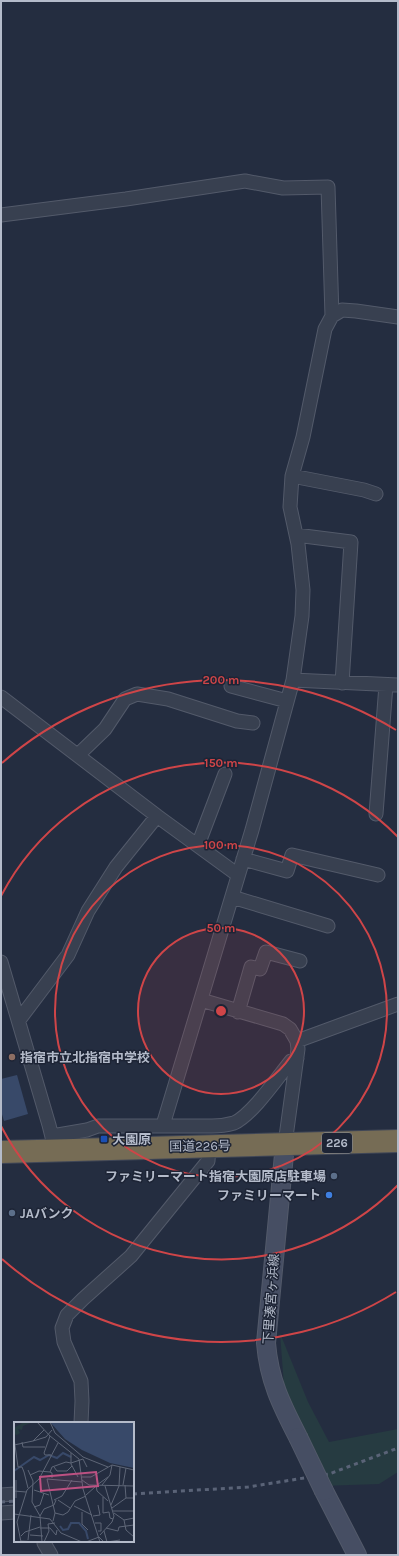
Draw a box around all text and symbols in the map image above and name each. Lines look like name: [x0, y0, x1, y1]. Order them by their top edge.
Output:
text: 200 m: [203, 673, 239, 687]
text: 150 m: [204, 756, 238, 770]
text: 100 m: [204, 838, 238, 852]
text: 50 m: [207, 921, 236, 935]
centre of rings: [214, 1004, 228, 1018]
place label: 指宿市立北指宿中学校: [20, 1050, 150, 1065]
marker: 指宿市立北指宿中学校: [7, 1052, 17, 1062]
place label: 大園原: [112, 1132, 151, 1147]
road number: 226: [322, 1133, 352, 1153]
marker: 大園原: [99, 1134, 109, 1144]
street label: 国道226号: [169, 1138, 231, 1154]
place label: ファミリーマート指宿大園原店駐車場: [105, 1169, 326, 1184]
marker: ファミリーマート指宿大園原店駐車場: [329, 1171, 339, 1181]
place label: ファミリーマート: [217, 1188, 321, 1203]
marker: ファミリーマート: [324, 1190, 334, 1200]
place label: JAバンク: [20, 1206, 74, 1221]
marker: JAバンク: [7, 1208, 17, 1218]
street label: 下里湊宮ヶ浜線: [260, 1253, 282, 1345]
inset map: [14, 1422, 134, 1542]

